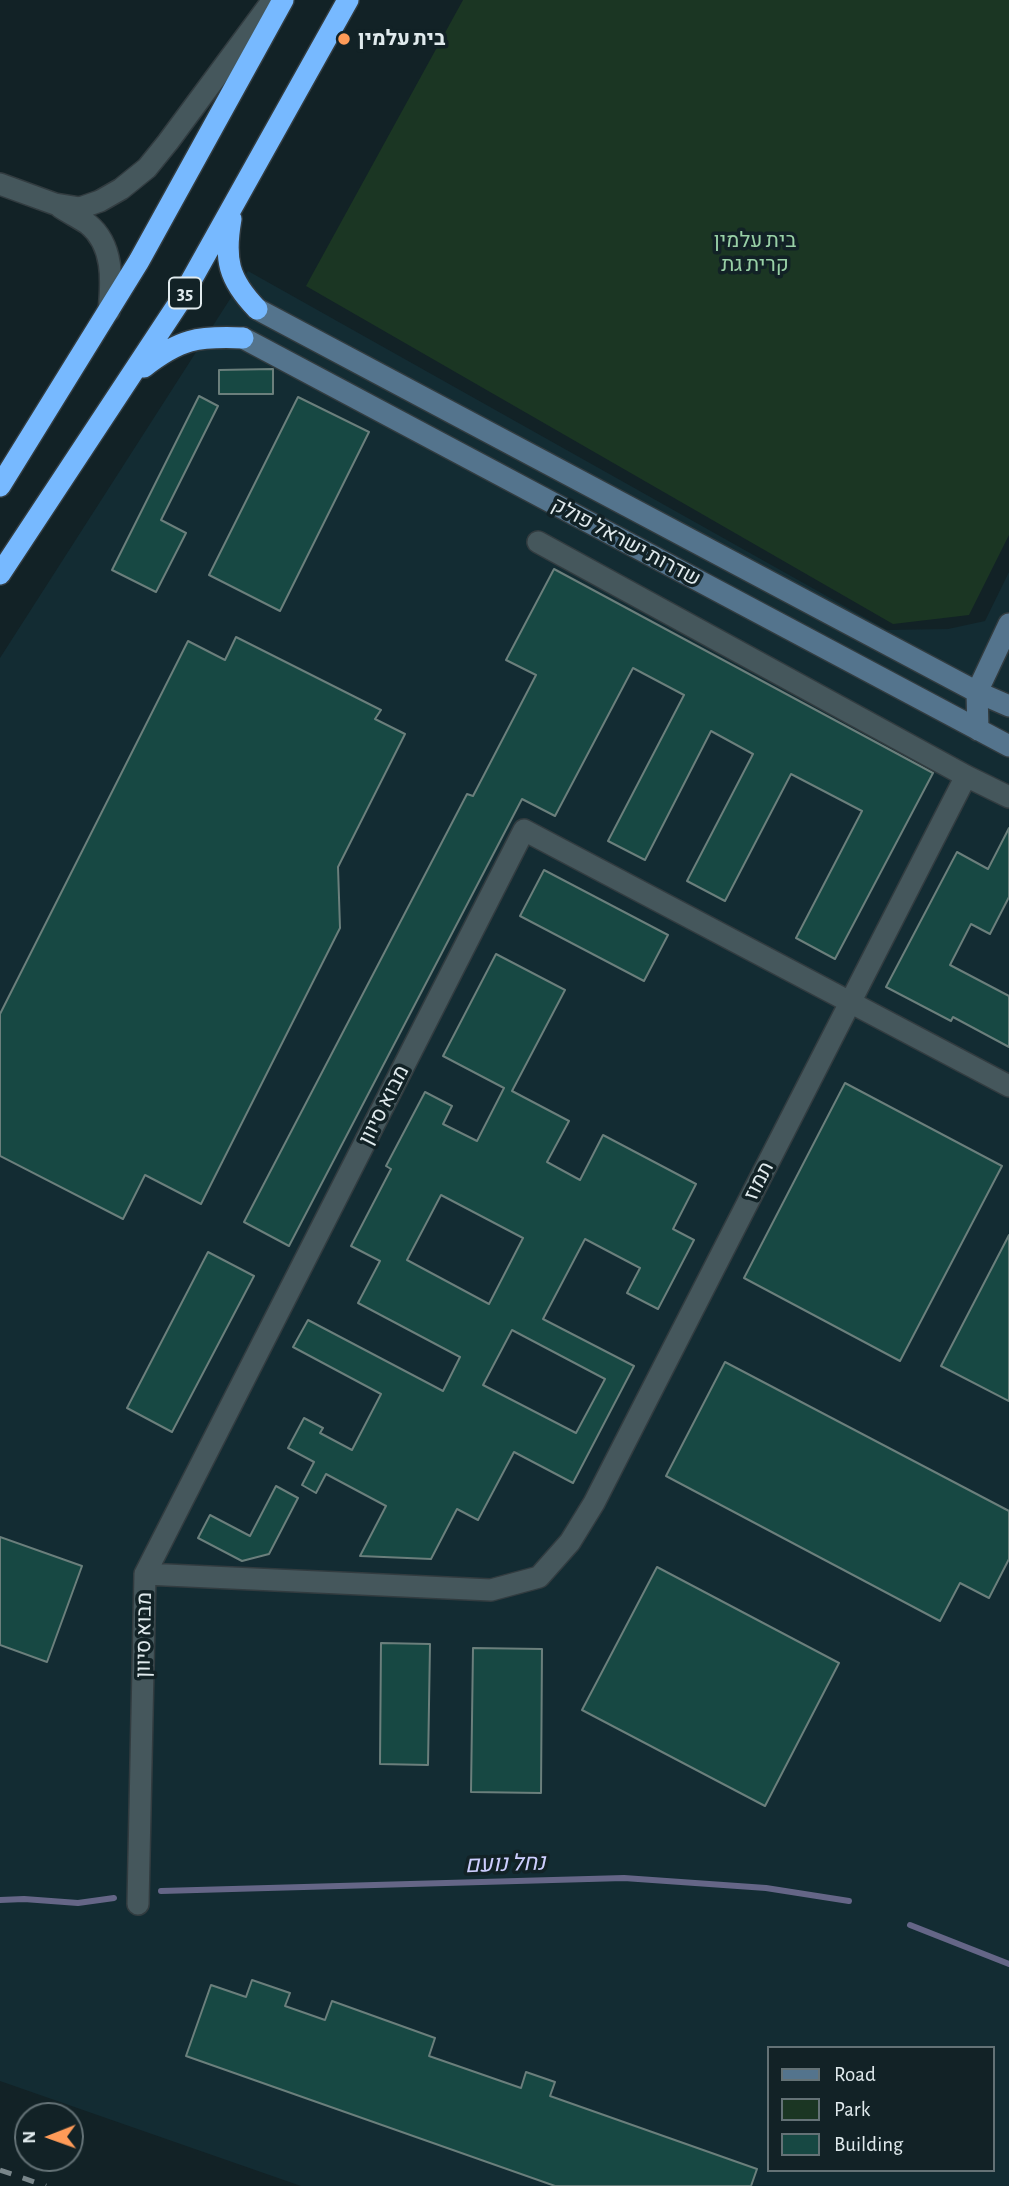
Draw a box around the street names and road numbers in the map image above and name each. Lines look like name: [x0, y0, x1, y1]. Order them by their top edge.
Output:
road number: 35: [169, 278, 201, 308]
street label: שדרות ישראל פולק: [547, 492, 705, 592]
street label: מבוא סיוון: [353, 1061, 415, 1149]
street label: תמוז: [739, 1157, 779, 1205]
street label: מבוא סיוון: [131, 1592, 157, 1678]

